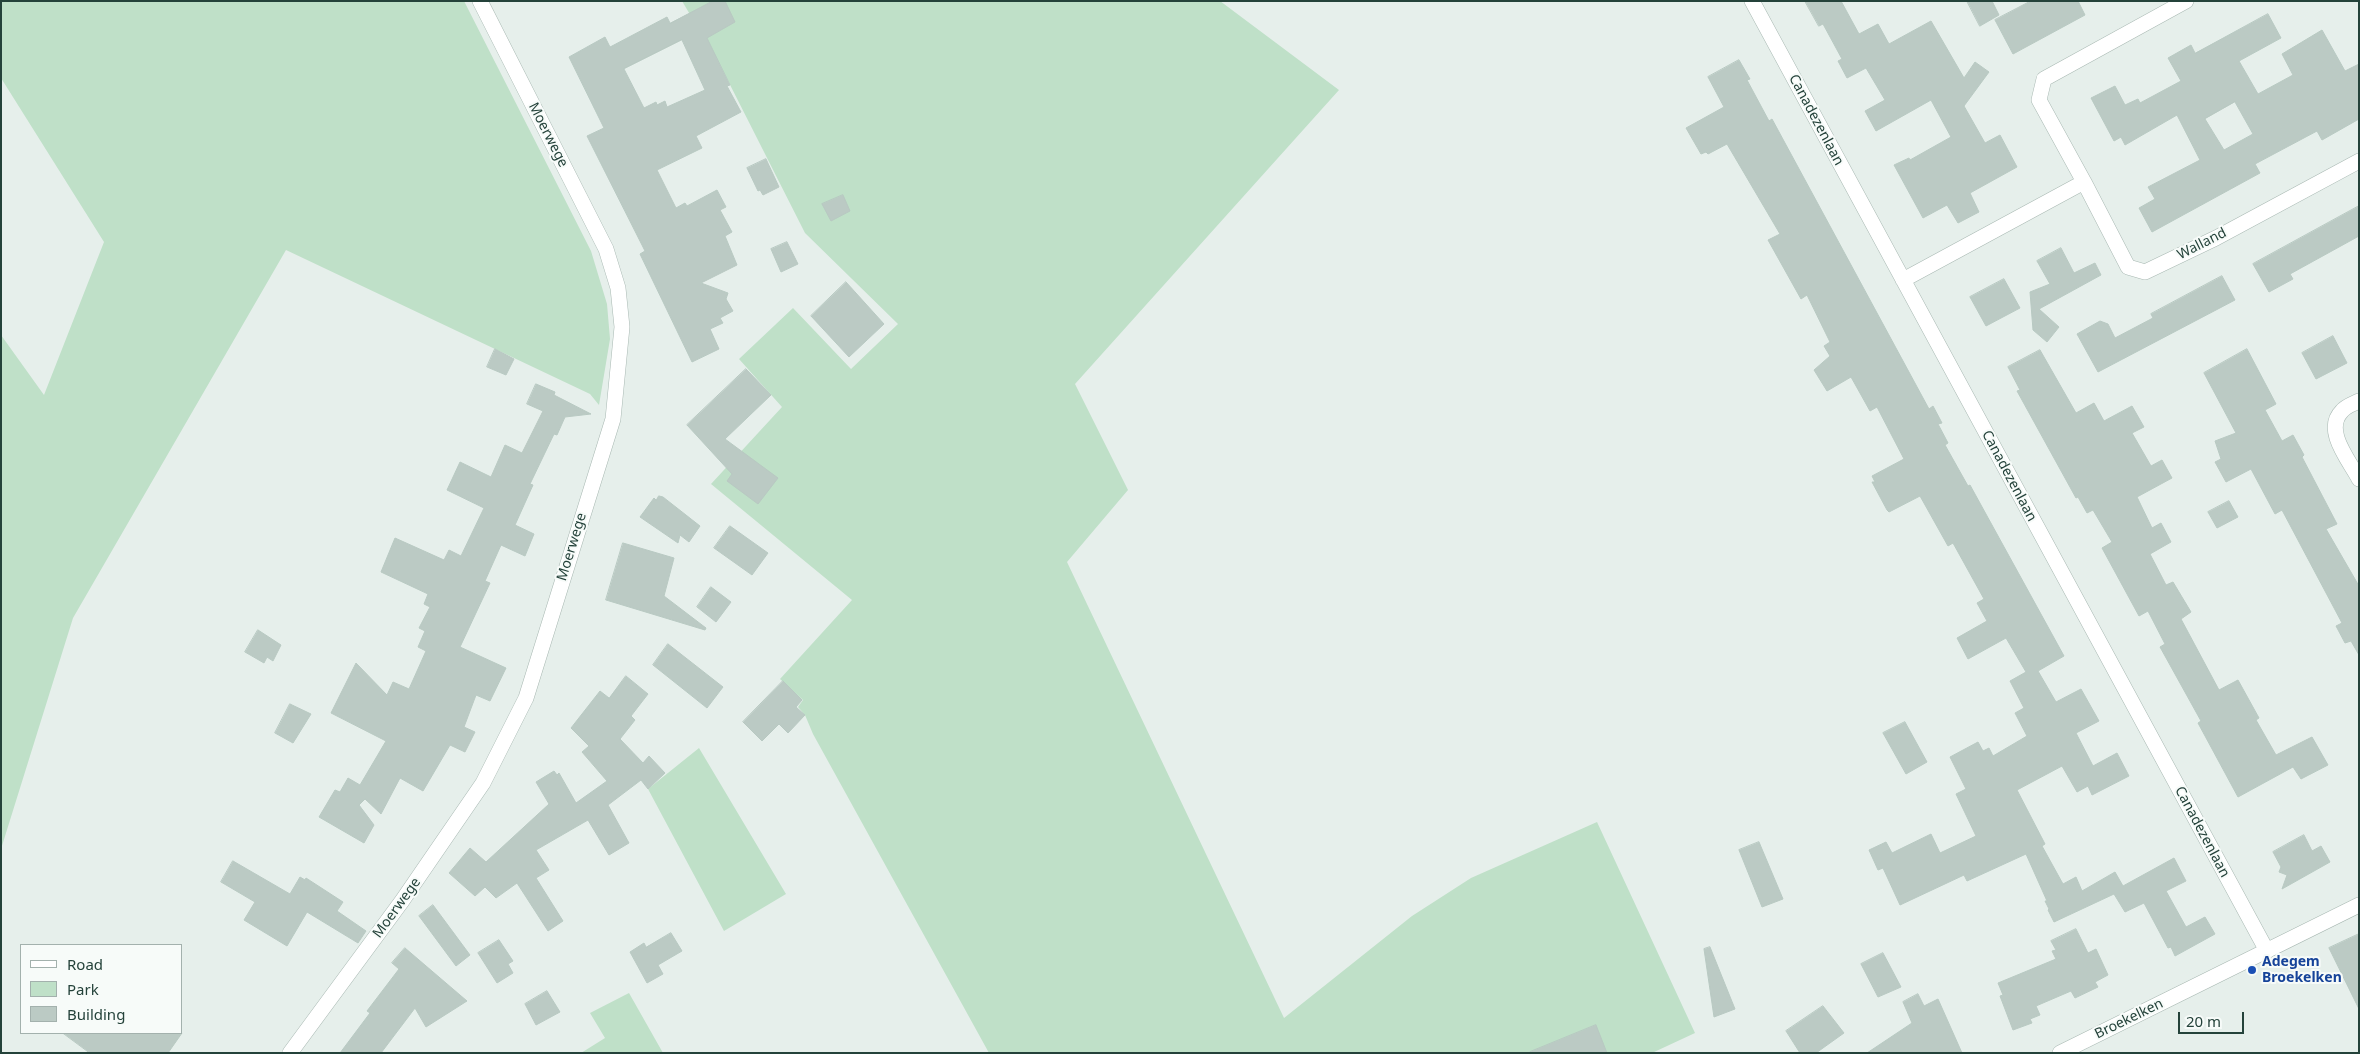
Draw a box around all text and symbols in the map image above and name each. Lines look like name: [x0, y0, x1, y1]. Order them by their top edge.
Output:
street label: Canadezenlaan: [1785, 72, 1847, 168]
street label: Moerwege: [525, 100, 571, 170]
street label: Walland: [2175, 224, 2229, 264]
street label: Canadezenlaan: [1978, 428, 2040, 524]
street label: Moerwege: [554, 511, 590, 583]
street label: Canadezenlaan: [2171, 784, 2233, 880]
street label: Moerwege: [370, 875, 424, 941]
legend: [20, 944, 182, 1034]
text: Road: [67, 954, 103, 974]
place label: Adegem Broekelken: [2262, 954, 2342, 986]
marker: Adegem Broekelken: [2246, 964, 2258, 976]
text: Park: [67, 979, 99, 999]
street label: Broekelken: [2092, 995, 2166, 1043]
scale bar: [2180, 1002, 2246, 1034]
text: Building: [67, 1004, 125, 1024]
text: 20 m: [2186, 1011, 2221, 1031]

